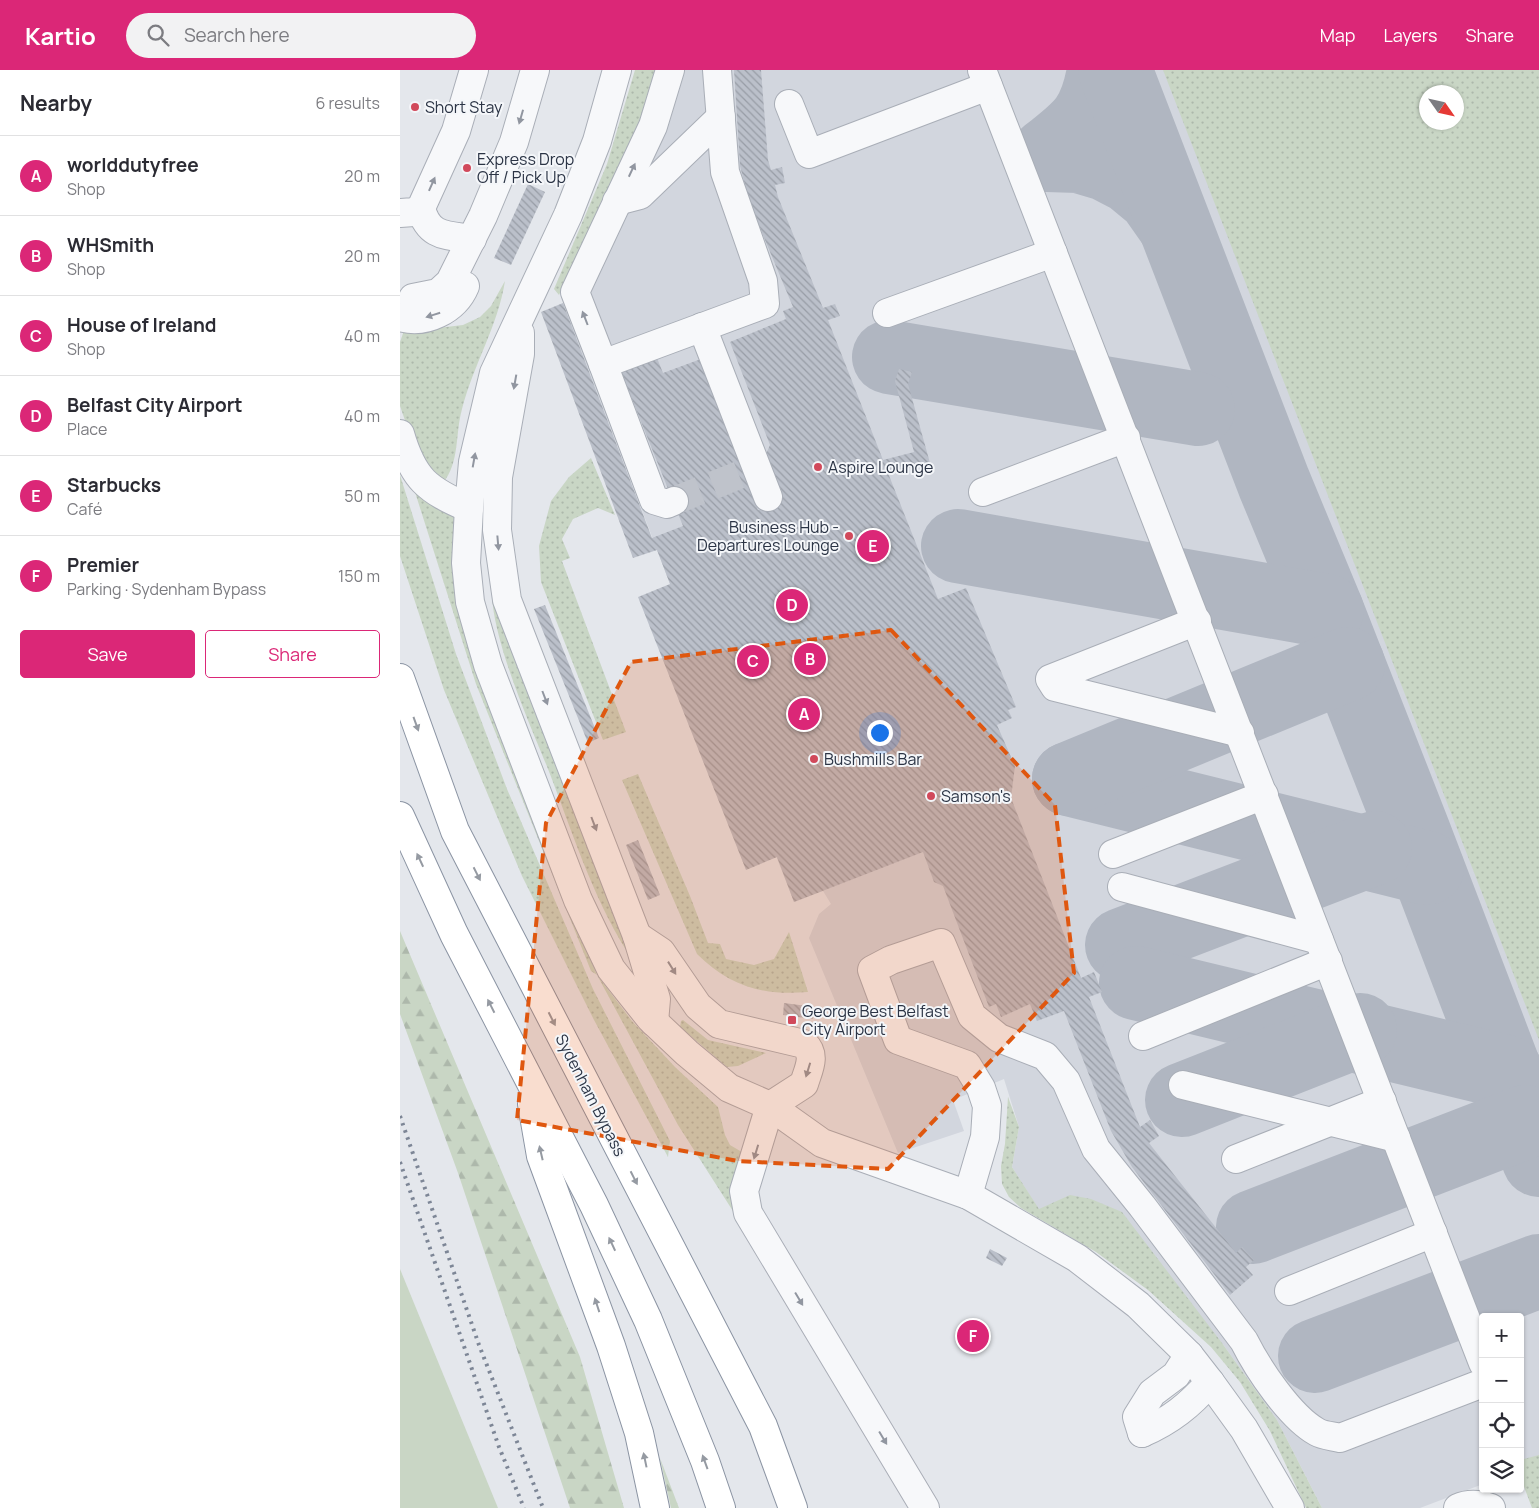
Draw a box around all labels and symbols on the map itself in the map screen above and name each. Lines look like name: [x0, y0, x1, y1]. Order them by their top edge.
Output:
north arrow: [1419, 85, 1464, 130]
place label: Short Stay: [425, 96, 503, 118]
marker: Short Stay: [409, 101, 421, 113]
one-way arrow: [517, 109, 525, 124]
place label: Express Drop Off / Pick Up: [477, 148, 574, 188]
marker: Express Drop Off / Pick Up: [461, 162, 473, 174]
one-way arrow: [628, 163, 636, 177]
one-way arrow: [428, 177, 436, 191]
one-way arrow: [581, 310, 589, 325]
one-way arrow: [426, 311, 441, 319]
one-way arrow: [510, 375, 518, 391]
one-way arrow: [470, 451, 478, 467]
place label: Aspire Lounge: [828, 456, 933, 478]
marker: Aspire Lounge: [812, 461, 824, 473]
place label: Business Hub - Departures Lounge: [697, 516, 839, 556]
pin: E: [857, 527, 889, 565]
marker: Business Hub - Departures Lounge: [843, 530, 855, 542]
one-way arrow: [494, 536, 502, 552]
pin: D: [776, 586, 808, 624]
pin: B: [794, 640, 826, 678]
pin: C: [737, 642, 769, 680]
one-way arrow: [541, 691, 549, 706]
pin: A: [788, 695, 820, 733]
one-way arrow: [412, 717, 420, 732]
your location: [867, 720, 893, 746]
place label: Bushmills Bar: [824, 748, 922, 770]
marker: Bushmills Bar: [808, 753, 820, 765]
place label: Samson's: [941, 785, 1011, 807]
marker: Samson's: [925, 790, 937, 802]
one-way arrow: [591, 816, 598, 831]
one-way arrow: [416, 852, 424, 867]
one-way arrow: [473, 867, 481, 881]
one-way arrow: [668, 961, 677, 975]
one-way arrow: [487, 999, 495, 1013]
place label: George Best Belfast City Airport: [802, 1000, 949, 1040]
one-way arrow: [548, 1011, 556, 1026]
marker: George Best Belfast City Airport: [786, 1014, 798, 1026]
street label: Sydenham Bypass: [551, 1030, 631, 1160]
one-way arrow: [804, 1063, 812, 1078]
one-way arrow: [537, 1145, 545, 1160]
one-way arrow: [751, 1145, 759, 1160]
one-way arrow: [630, 1172, 639, 1185]
one-way arrow: [608, 1237, 616, 1251]
one-way arrow: [795, 1292, 804, 1305]
one-way arrow: [592, 1298, 600, 1313]
pin: F: [957, 1317, 989, 1355]
one-way arrow: [879, 1431, 888, 1445]
one-way arrow: [641, 1453, 649, 1468]
one-way arrow: [701, 1454, 709, 1469]

